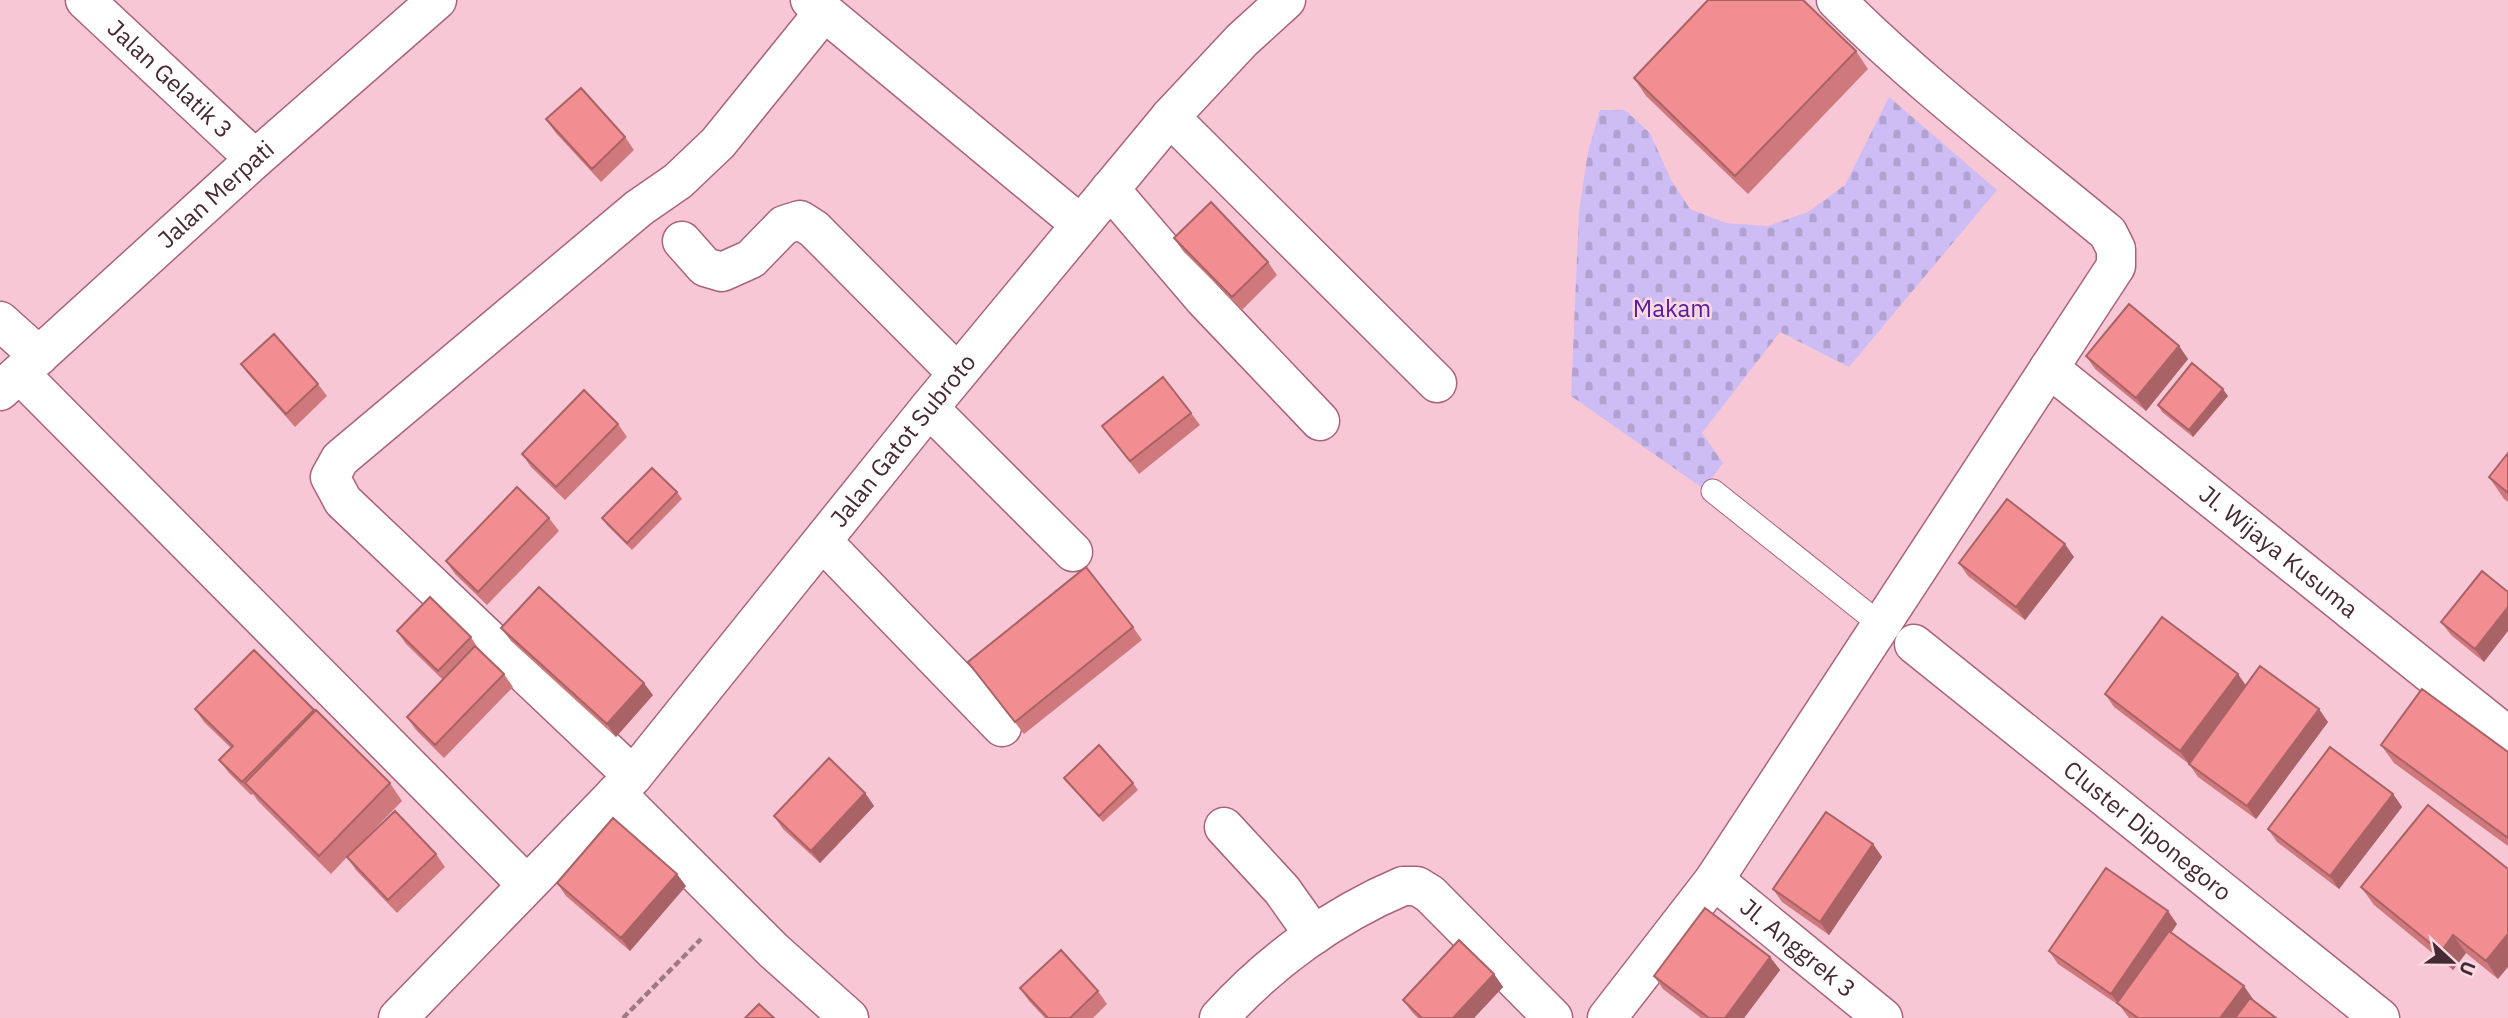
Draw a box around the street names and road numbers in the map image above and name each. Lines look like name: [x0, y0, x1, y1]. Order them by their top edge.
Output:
street label: Jalan Gelatik 3: [101, 12, 240, 145]
street label: Jalan Merpati: [150, 133, 280, 255]
street label: Jalan Gatot Subroto: [822, 347, 982, 533]
street label: Jl. Wijaya Kusuma: [2193, 478, 2365, 625]
street label: Cluster Diponegoro: [2057, 753, 2239, 908]
street label: Jl. Anggrek 3: [1734, 891, 1863, 1004]

